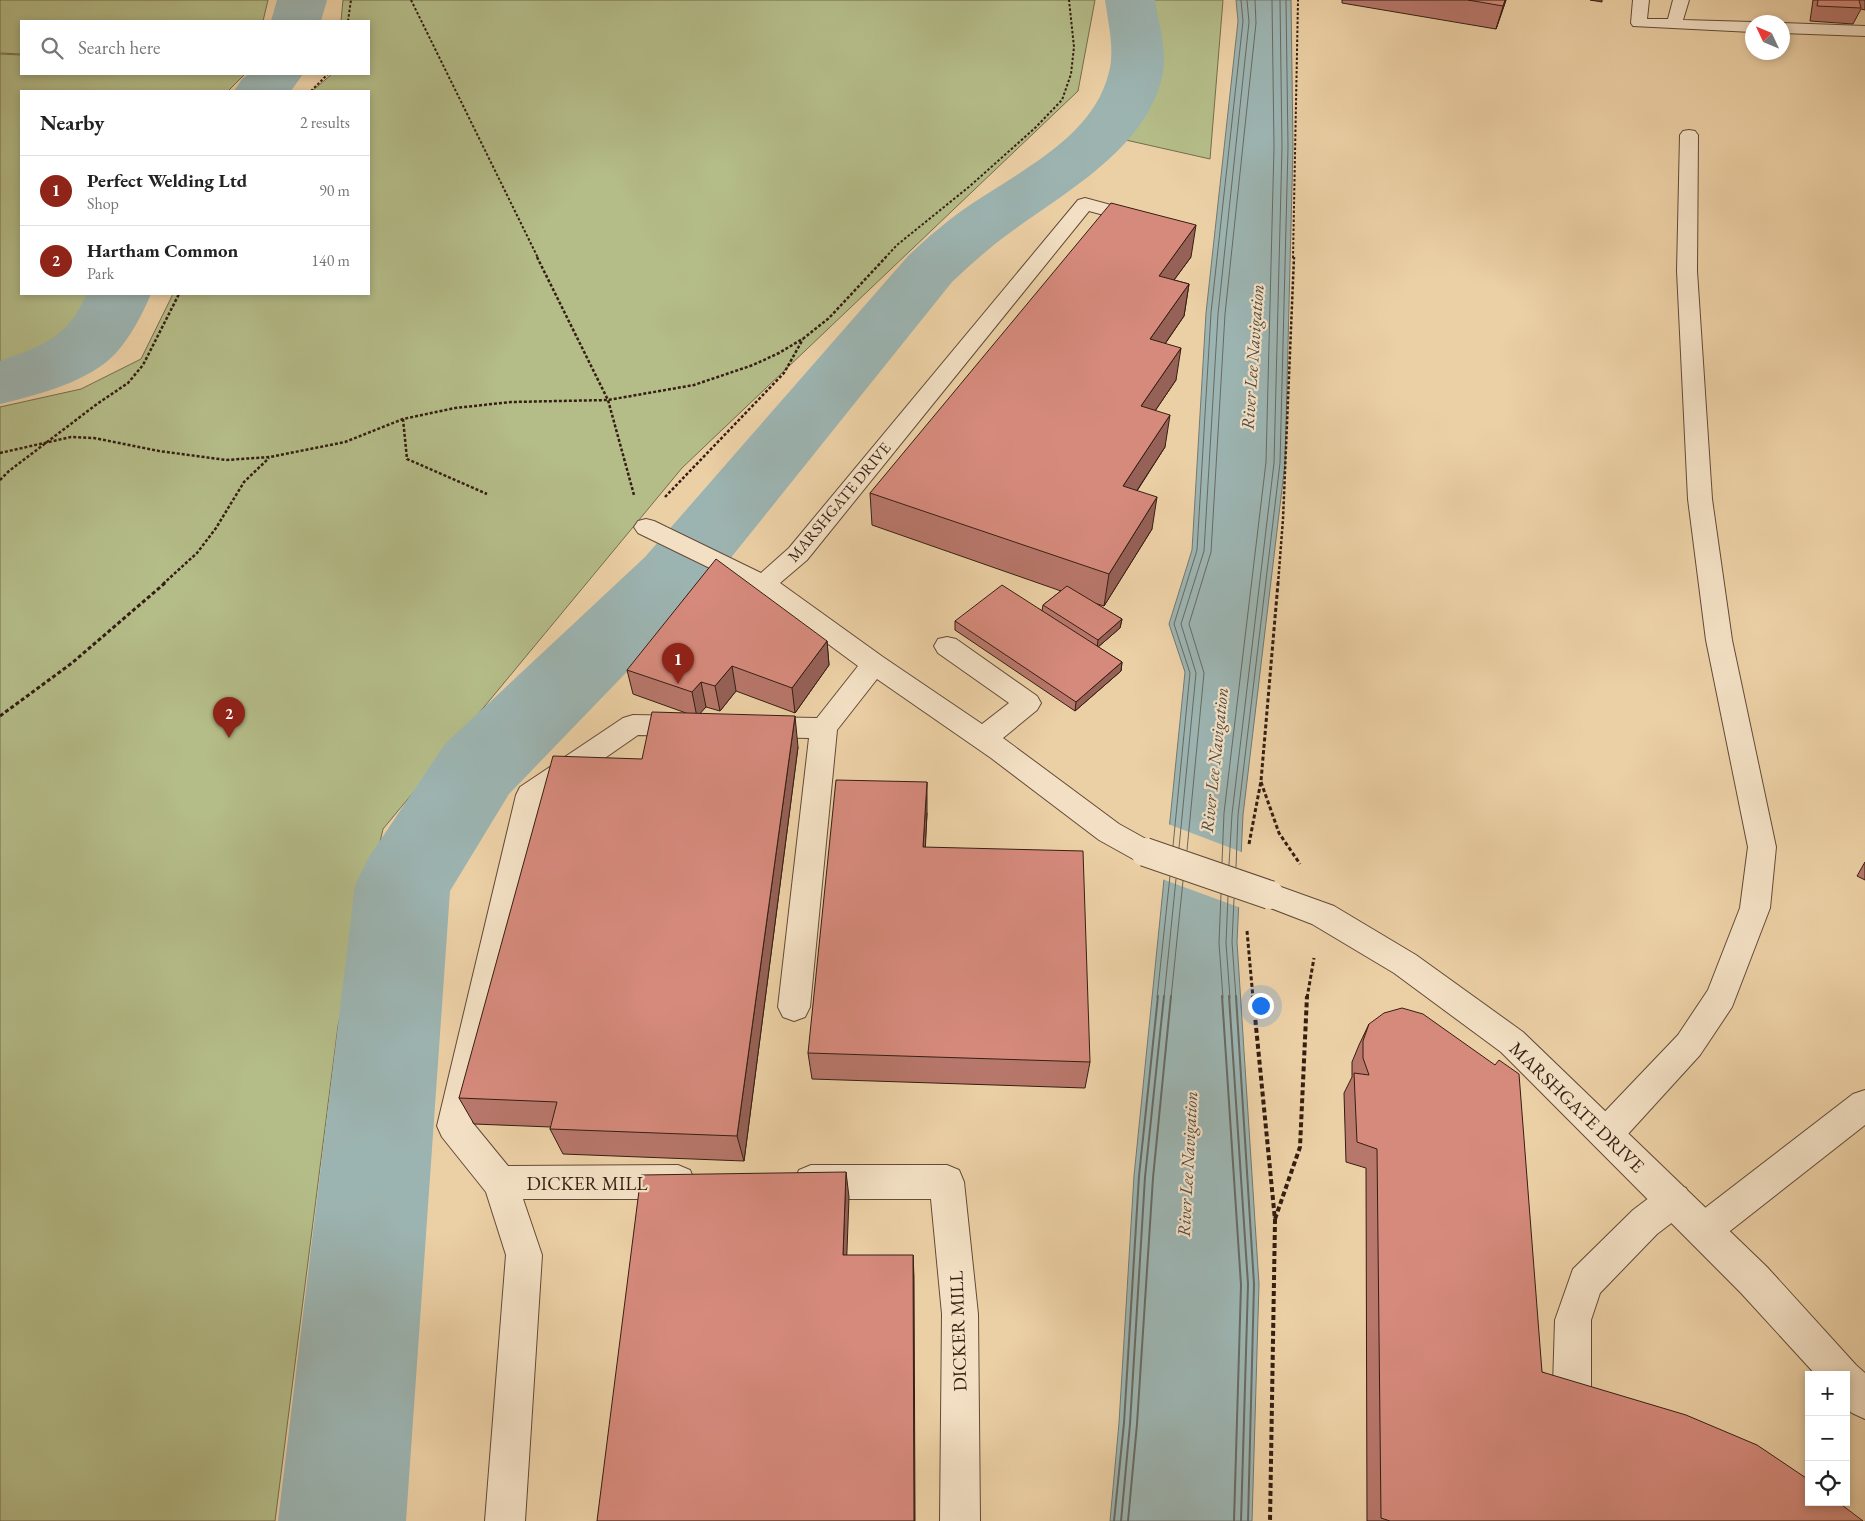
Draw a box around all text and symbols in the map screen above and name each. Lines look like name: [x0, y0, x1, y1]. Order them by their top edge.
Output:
north arrow: [1745, 15, 1790, 60]
search box: [20, 20, 370, 75]
icon: search: [38, 34, 66, 62]
text: Search here: [78, 35, 160, 60]
text: Nearby: [40, 109, 104, 136]
text: 2 results: [300, 112, 350, 133]
text: Perfect Welding Ltd: [87, 168, 247, 193]
text: 1: [52, 180, 60, 201]
text: 90 m: [319, 180, 350, 201]
text: Shop: [87, 193, 119, 214]
text: Hartham Common: [87, 238, 238, 263]
text: 2: [52, 250, 60, 271]
text: 140 m: [311, 250, 350, 271]
text: Park: [87, 263, 114, 284]
water label: River Lee Navigation: [1235, 283, 1270, 431]
street label: MARSHGATE DRIVE: [783, 438, 895, 566]
pin: 1: [662, 643, 694, 684]
water label: River Lee Navigation: [1195, 686, 1234, 834]
pin: 2: [213, 697, 245, 738]
your location: [1248, 993, 1274, 1019]
street label: MARSHGATE DRIVE: [1504, 1036, 1650, 1178]
water label: River Lee Navigation: [1172, 1091, 1203, 1237]
street label: DICKER MILL: [526, 1171, 648, 1196]
street label: DICKER MILL: [943, 1270, 973, 1392]
map controls: [1805, 1371, 1850, 1506]
button: +: [1805, 1371, 1850, 1416]
button: −: [1805, 1416, 1850, 1461]
button: locate: [1805, 1461, 1850, 1506]

